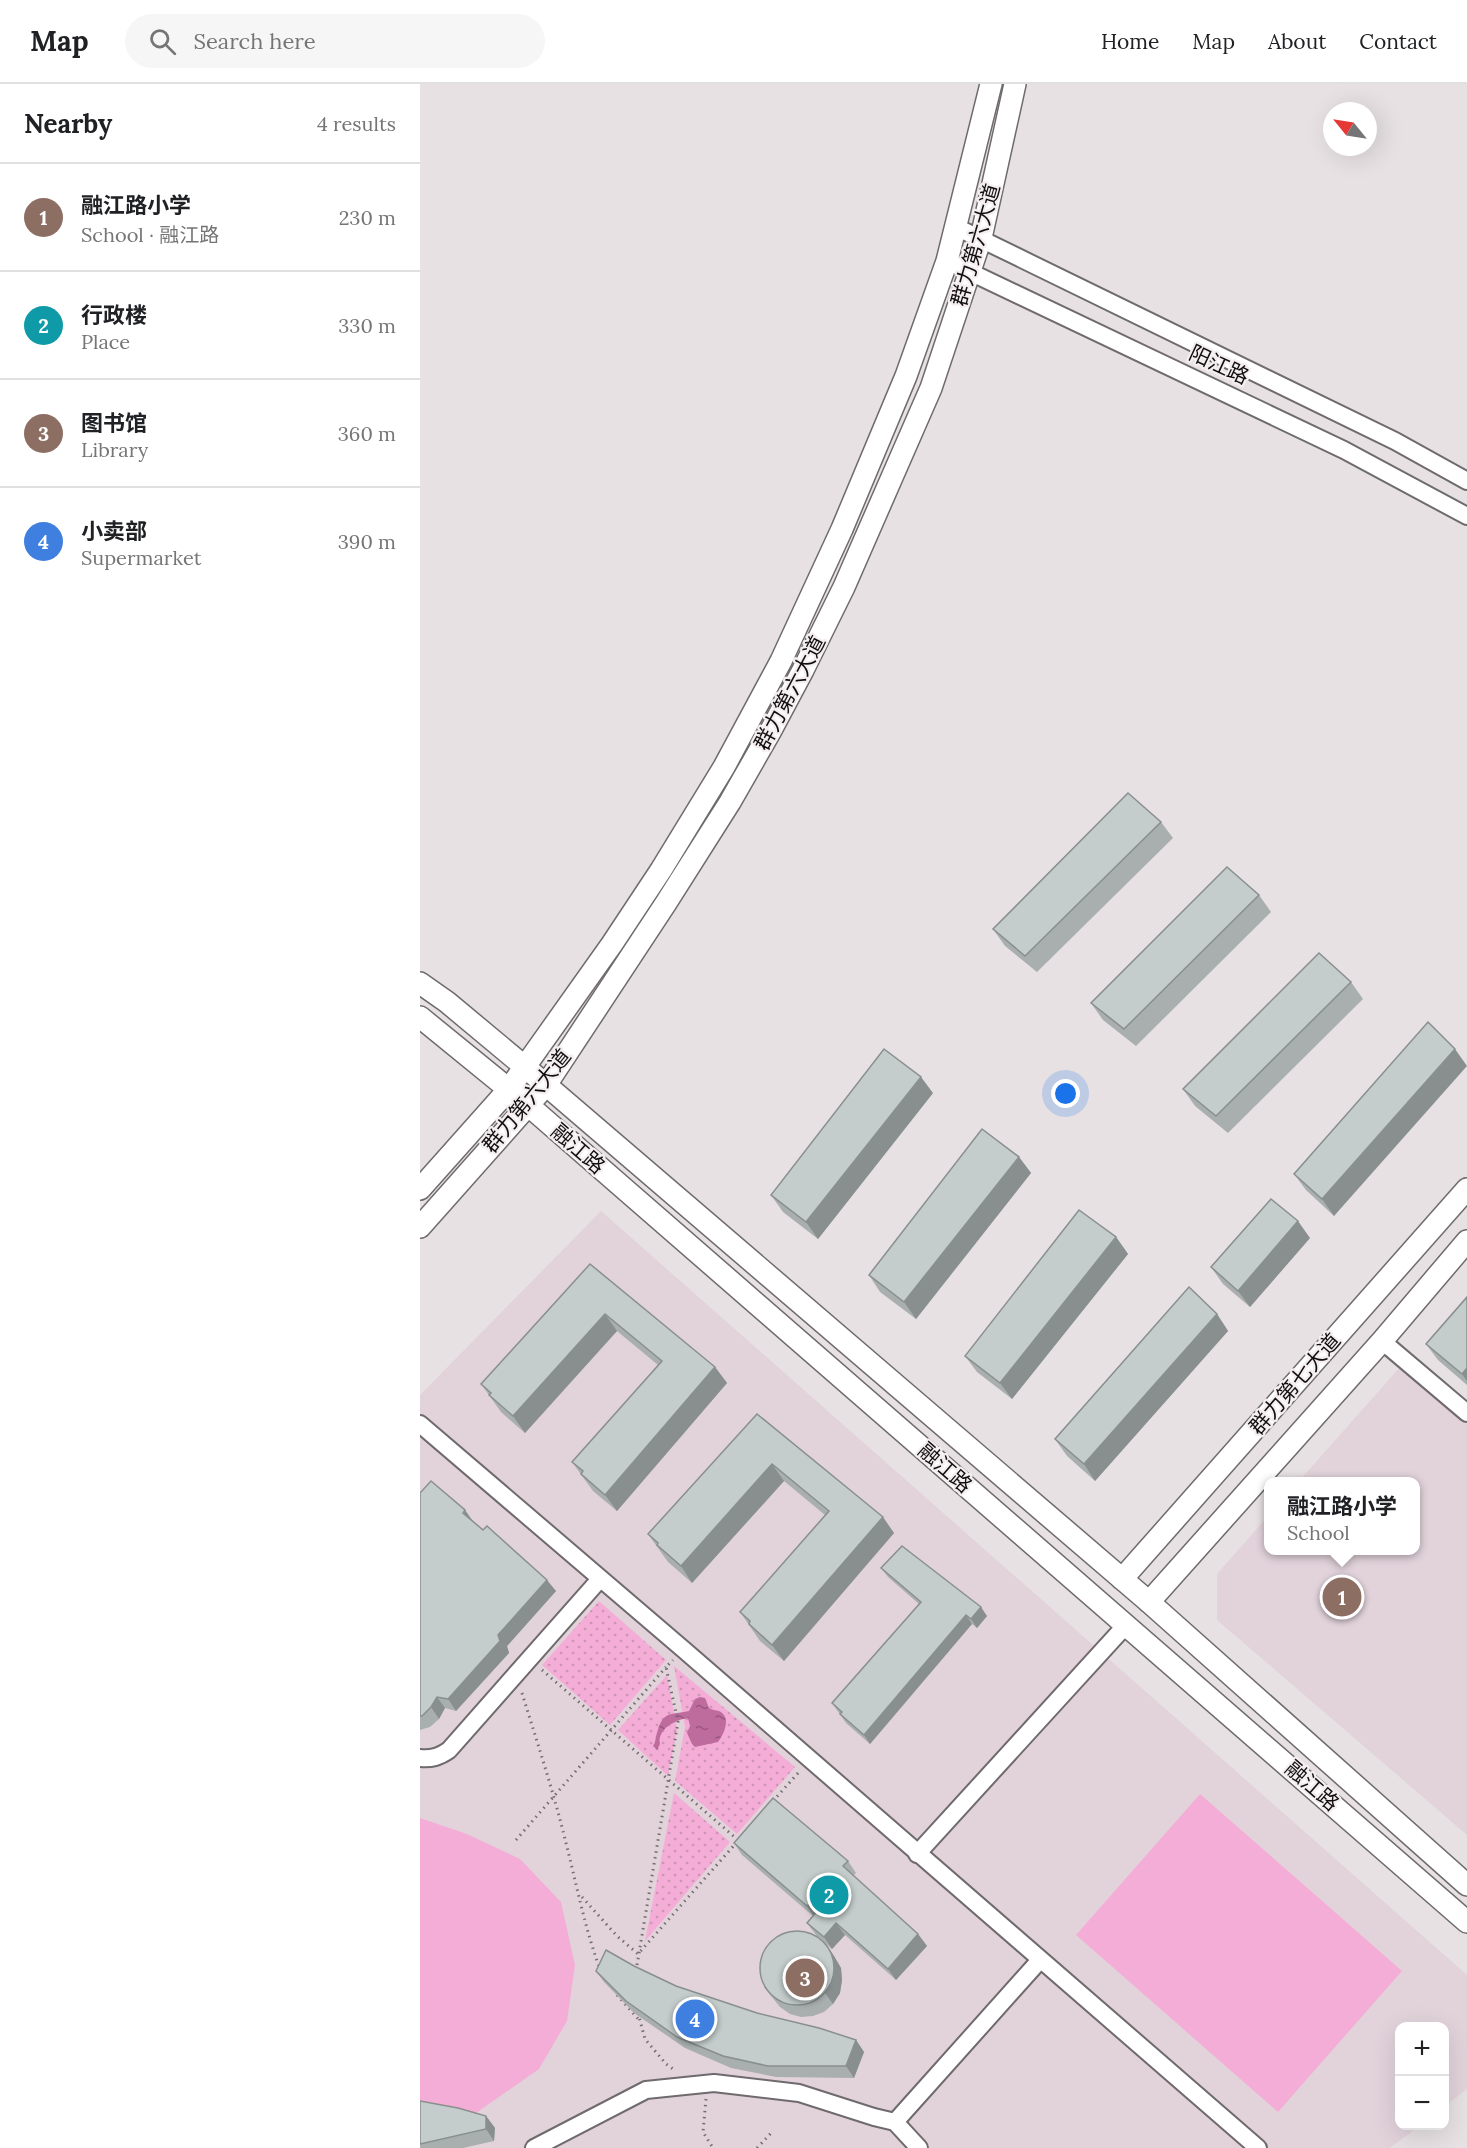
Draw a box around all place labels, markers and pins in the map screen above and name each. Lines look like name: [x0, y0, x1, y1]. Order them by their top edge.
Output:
pin: 1: [1322, 1574, 1362, 1620]
pin: 2: [810, 1872, 848, 1918]
pin: 3: [786, 1956, 824, 2000]
pin: 4: [676, 1996, 714, 2042]

